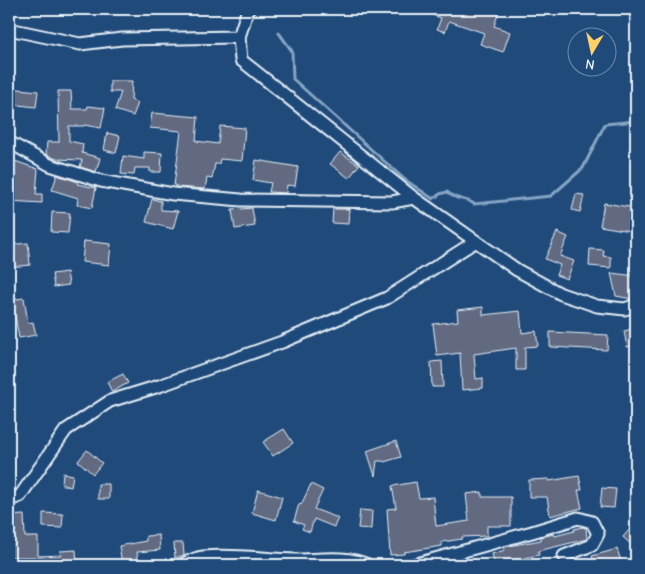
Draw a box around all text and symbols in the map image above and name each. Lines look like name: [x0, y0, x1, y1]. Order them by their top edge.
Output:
north arrow: [568, 28, 618, 78]
text: N: [584, 55, 596, 73]

